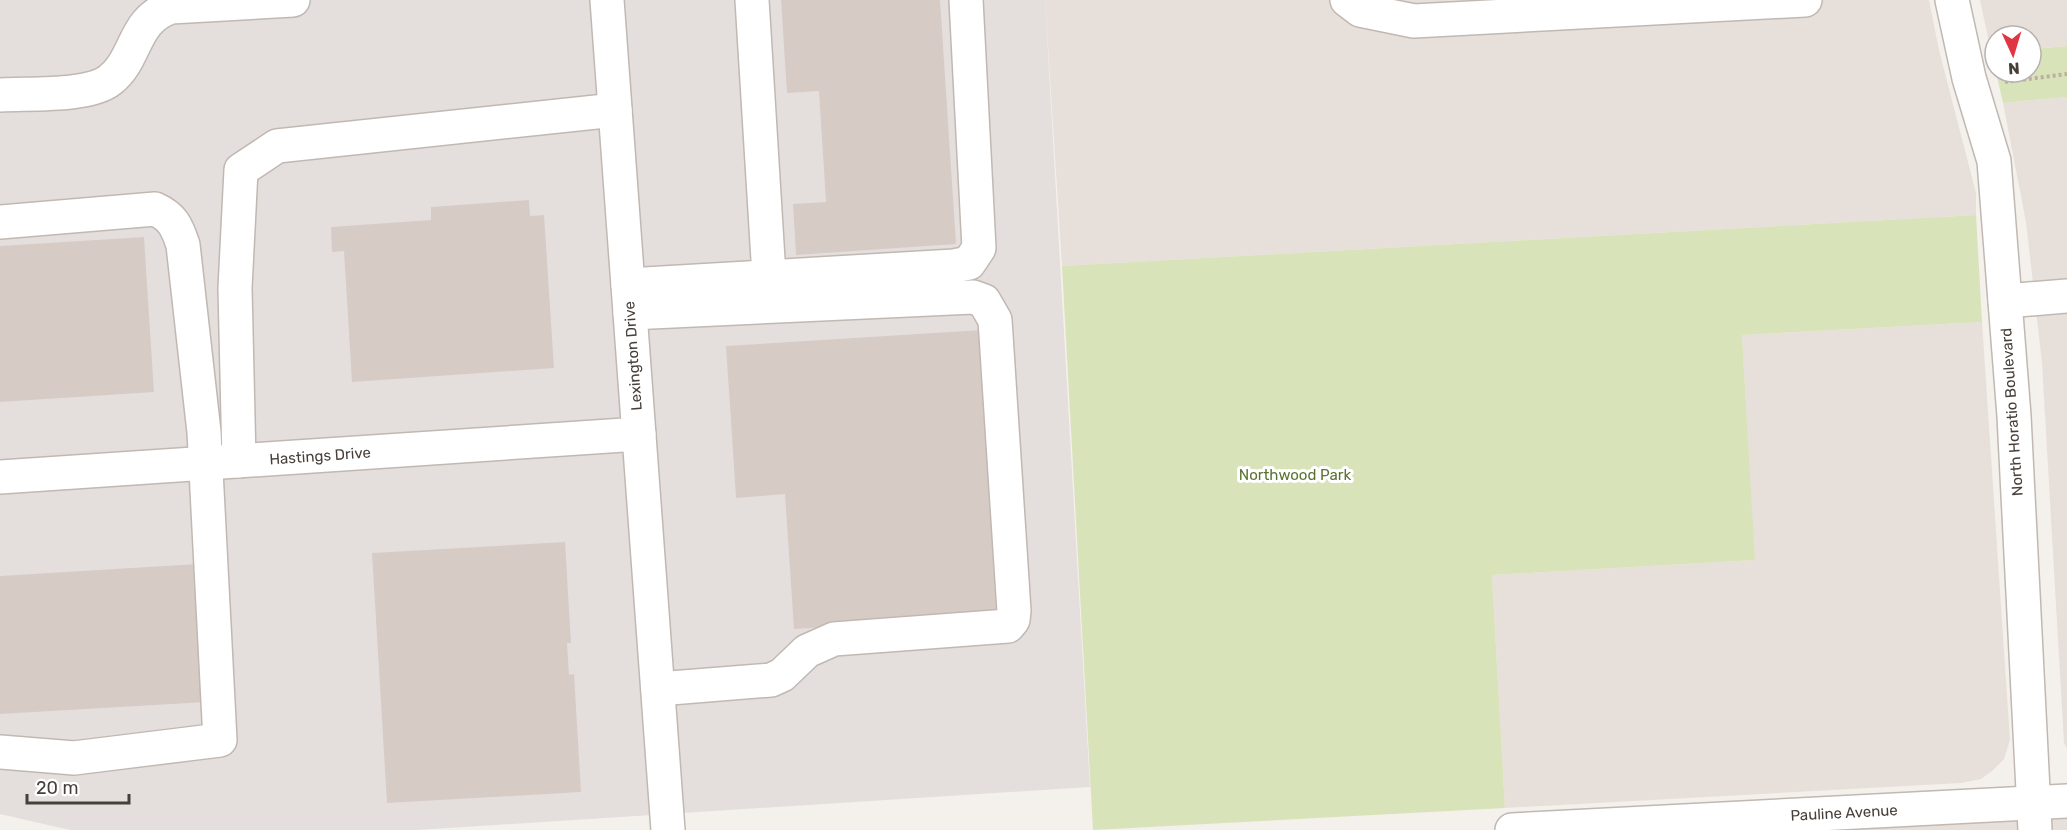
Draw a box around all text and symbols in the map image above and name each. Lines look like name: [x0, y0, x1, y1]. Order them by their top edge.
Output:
north arrow: [1983, 24, 2043, 84]
text: N: [2008, 59, 2020, 78]
street label: Lexington Drive: [620, 301, 646, 411]
street label: North Horatio Boulevard: [1997, 327, 2027, 497]
street label: Hastings Drive: [269, 443, 371, 469]
park label: Northwood Park: [1239, 466, 1351, 484]
scale bar: [27, 767, 129, 805]
text: 20 m: [36, 777, 78, 799]
street label: Pauline Avenue: [1790, 801, 1898, 825]

